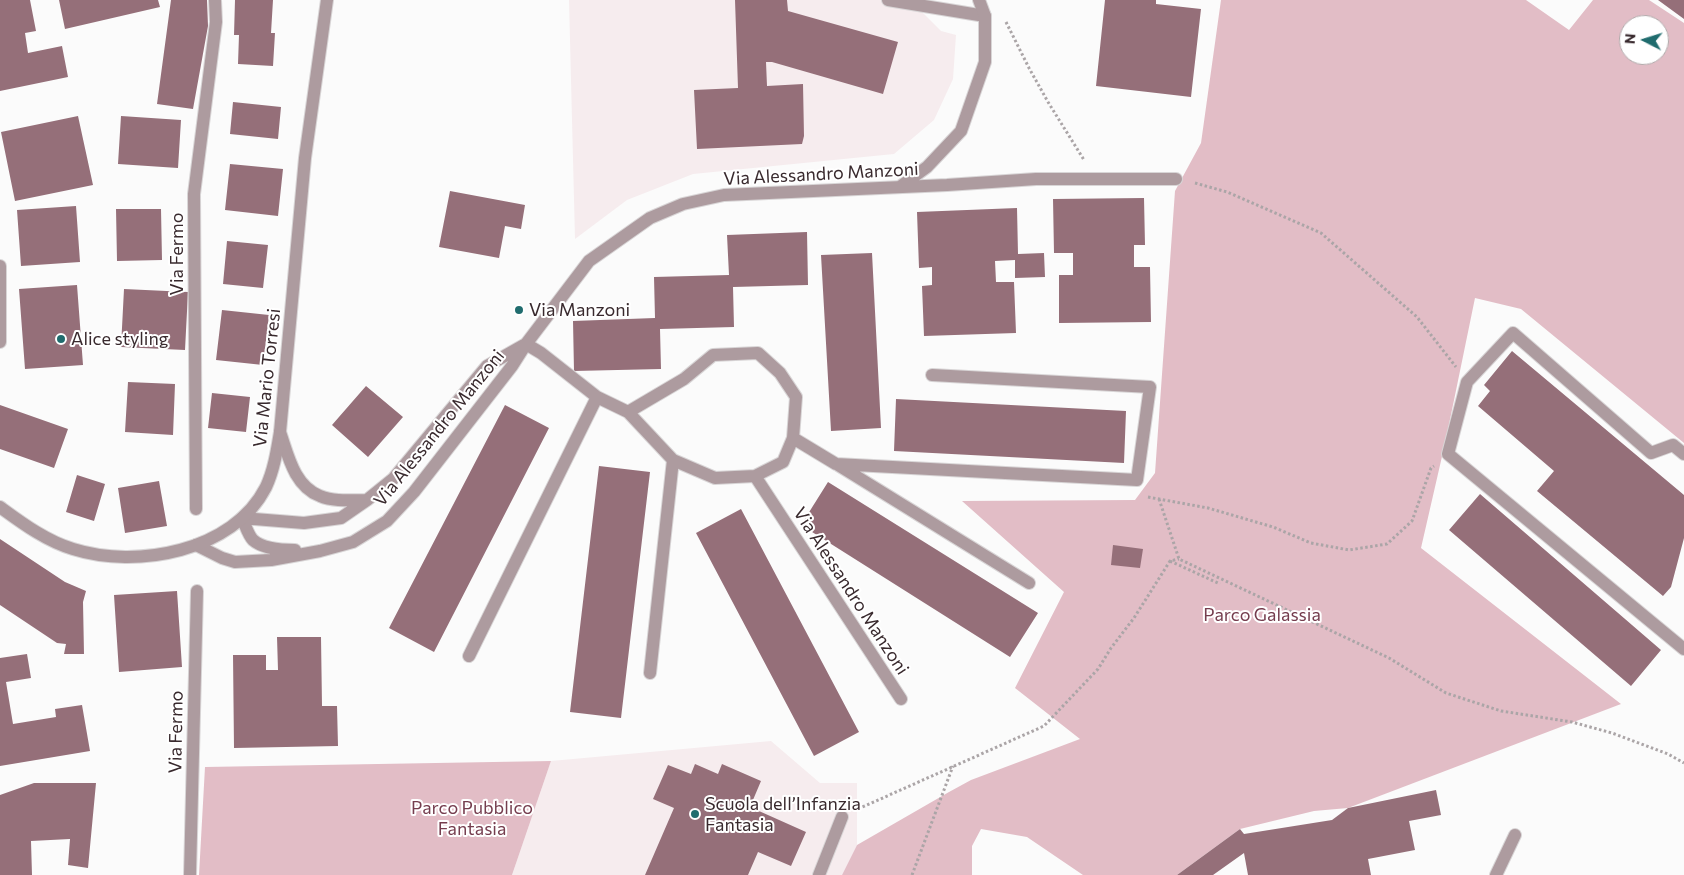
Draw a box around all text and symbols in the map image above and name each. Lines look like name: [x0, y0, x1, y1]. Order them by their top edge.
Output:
north arrow: [1619, 15, 1669, 65]
text: N: [1621, 33, 1638, 45]
street label: Via Alessandro Manzoni: [723, 158, 919, 190]
street label: Via Fermo: [166, 213, 188, 295]
place label: Via Manzoni: [529, 299, 630, 321]
marker: Via Manzoni: [513, 304, 525, 316]
street label: Via Mario Torresi: [249, 307, 285, 449]
place label: Alice styling: [71, 328, 169, 350]
marker: Alice styling: [55, 333, 67, 345]
street label: Via Alessandro Manzoni: [369, 345, 509, 511]
street label: Via Alessandro Manzoni: [789, 503, 913, 679]
park label: Parco Galassia: [1203, 604, 1321, 626]
street label: Via Fermo: [164, 690, 188, 774]
place label: Scuola dell’Infanzia Fantasia: [705, 793, 861, 836]
park label: Parco Pubblico Fantasia: [411, 797, 533, 840]
marker: Scuola dell’Infanzia Fantasia: [689, 808, 701, 820]

